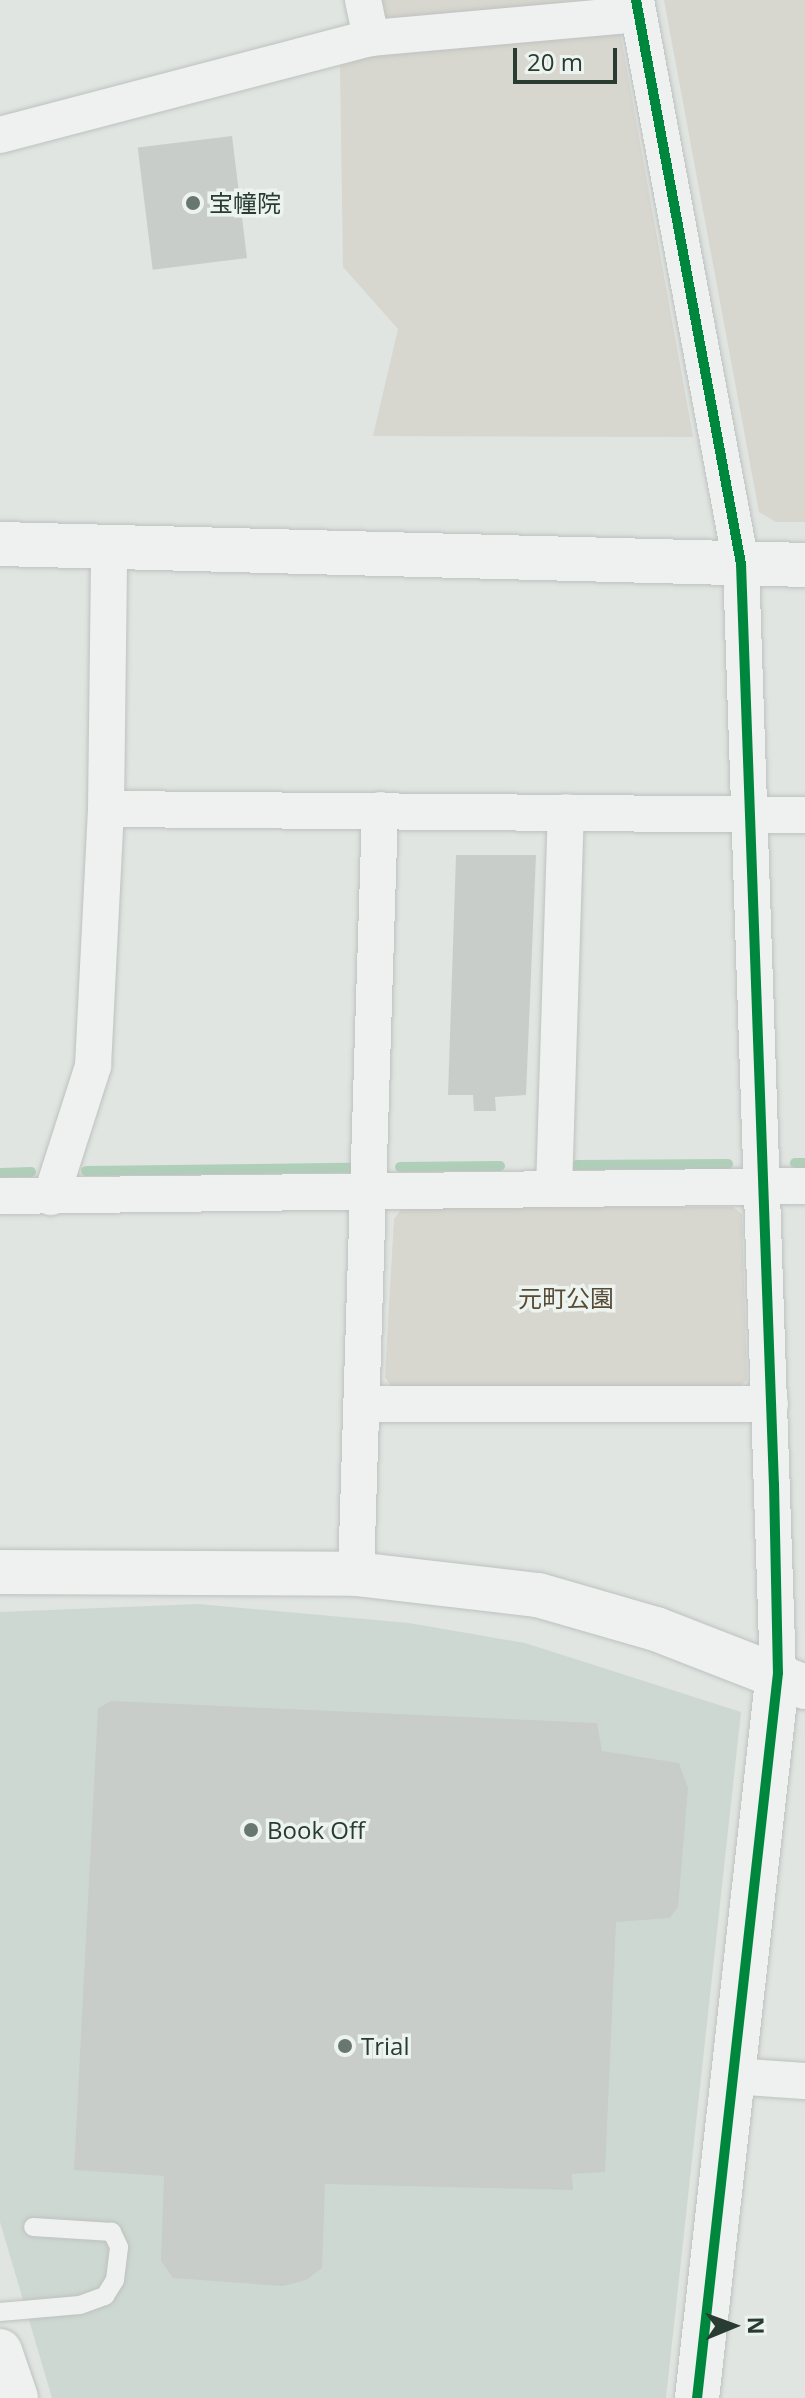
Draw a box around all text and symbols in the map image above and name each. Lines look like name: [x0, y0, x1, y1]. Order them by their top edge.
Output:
scale bar: [517, 32, 621, 82]
text: 20 m: [527, 45, 583, 78]
place label: 宝幢院: [209, 189, 281, 217]
marker: 宝幢院: [184, 194, 202, 212]
park label: 元町公園: [518, 1284, 614, 1312]
place label: Book Off: [267, 1816, 365, 1844]
marker: Book Off: [242, 1821, 260, 1839]
place label: Trial: [361, 2032, 409, 2060]
marker: Trial: [336, 2037, 354, 2055]
north arrow: [693, 2286, 773, 2366]
text: N: [742, 2316, 772, 2335]

